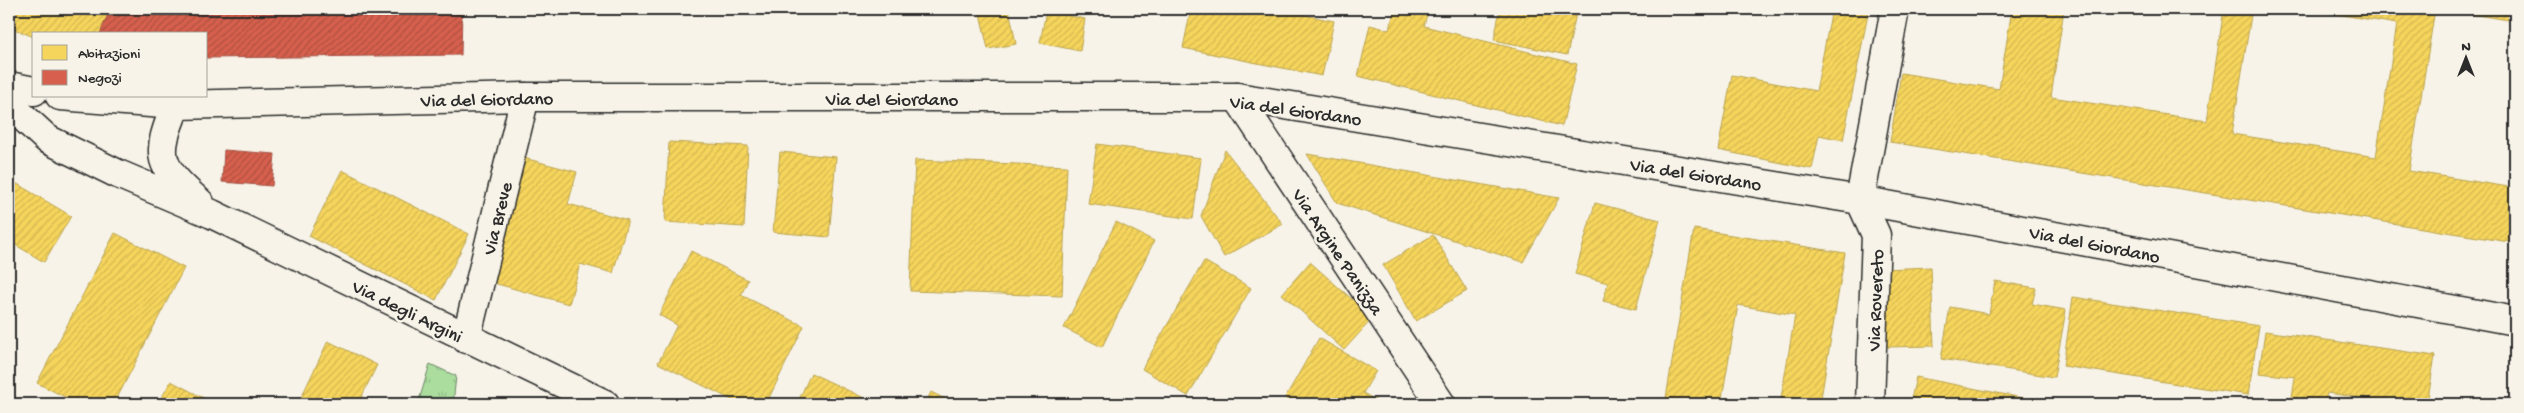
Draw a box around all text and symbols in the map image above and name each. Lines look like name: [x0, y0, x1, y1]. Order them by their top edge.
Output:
legend: [32, 32, 208, 98]
north arrow: [2442, 32, 2492, 82]
text: N: [2461, 39, 2471, 56]
text: Abitazioni: [78, 46, 141, 64]
text: Negozi: [78, 70, 122, 88]
street label: Via del Giordano: [420, 89, 554, 114]
street label: Via del Giordano: [825, 90, 958, 113]
street label: Via del Giordano: [1227, 92, 1363, 133]
street label: Via del Giordano: [1627, 155, 1763, 198]
street label: Via Breve: [479, 180, 520, 259]
street label: Via Argine Panizza: [1285, 185, 1388, 322]
street label: Via del Giordano: [2026, 222, 2162, 270]
street label: Via Rovereto: [1864, 249, 1891, 352]
street label: Via degli Argini: [346, 276, 466, 350]

